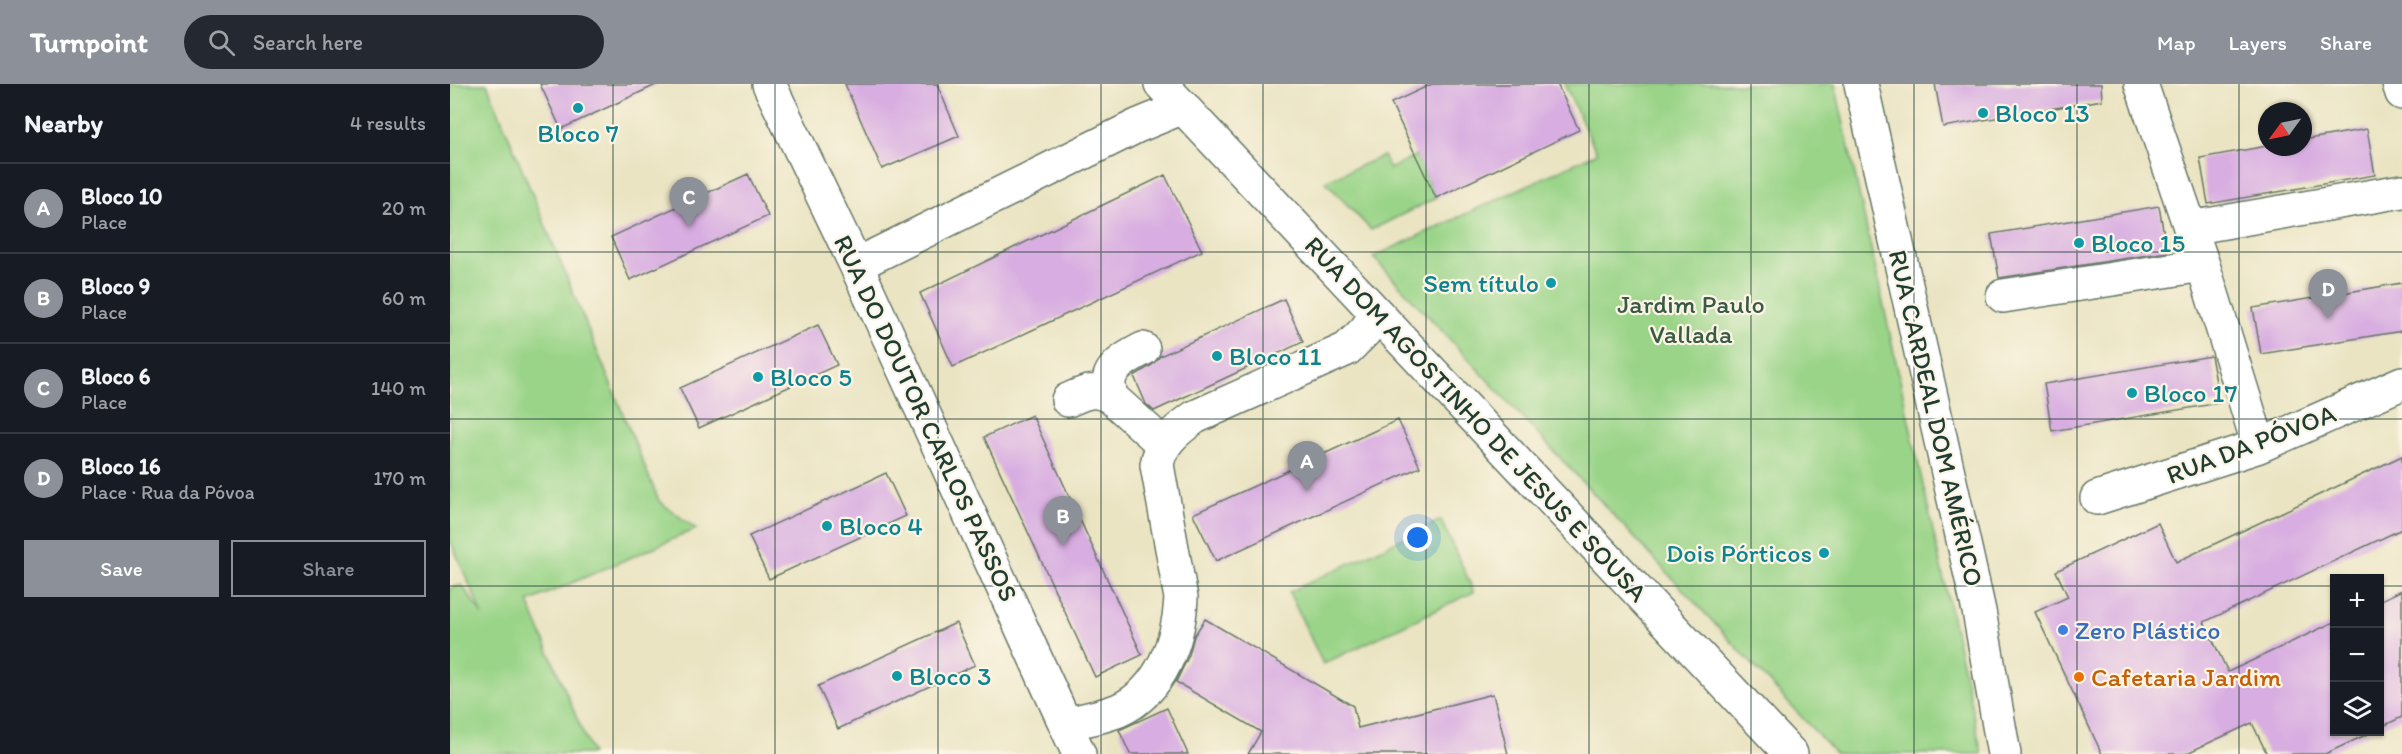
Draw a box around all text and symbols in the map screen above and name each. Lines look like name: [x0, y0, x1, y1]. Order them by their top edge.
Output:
search box: [184, 15, 604, 69]
text: Turnpoint: [30, 25, 148, 59]
icon: search: [205, 26, 238, 59]
text: Search here: [253, 29, 363, 56]
text: Map: [2157, 30, 2196, 55]
text: Layers: [2229, 30, 2287, 55]
text: Share: [2320, 30, 2372, 55]
place label: Bloco 13: [1995, 97, 2090, 129]
marker: Bloco 7: [571, 101, 585, 115]
north arrow: [2258, 102, 2312, 156]
marker: Bloco 13: [1976, 106, 1990, 120]
text: Nearby: [24, 107, 103, 139]
text: 4 results: [350, 111, 426, 135]
place label: Bloco 7: [537, 117, 619, 149]
pin: C: [670, 178, 708, 227]
text: Bloco 10: [81, 183, 163, 210]
text: A: [37, 196, 50, 220]
text: 20 m: [382, 196, 426, 220]
text: Place: [81, 210, 127, 234]
place label: Bloco 15: [2091, 227, 2185, 259]
street label: RUA DOM AGOSTINHO DE JESUS E SOUSA: [1298, 229, 1654, 609]
street label: RUA DO DOUTOR CARLOS PASSOS: [827, 230, 1025, 606]
marker: Bloco 15: [2072, 236, 2086, 250]
street label: RUA CARDEAL DOM AMÉRICO: [1882, 247, 1990, 589]
place label: Sem título: [1423, 267, 1539, 299]
pin: D: [2308, 270, 2348, 319]
text: Bloco 9: [81, 273, 150, 300]
marker: Sem título: [1544, 276, 1558, 290]
text: B: [37, 286, 50, 310]
text: 60 m: [382, 286, 426, 310]
park label: Jardim Paulo Vallada: [1617, 288, 1765, 350]
text: Place: [81, 300, 127, 324]
place label: Bloco 11: [1229, 340, 1321, 372]
marker: Bloco 11: [1210, 349, 1224, 363]
place label: Bloco 5: [770, 361, 852, 393]
text: Bloco 6: [81, 363, 150, 390]
marker: Bloco 5: [751, 370, 765, 384]
text: C: [37, 376, 50, 400]
text: 140 m: [371, 376, 426, 400]
place label: Bloco 17: [2144, 377, 2237, 409]
marker: Bloco 17: [2125, 386, 2139, 400]
text: Place: [81, 390, 127, 414]
street label: RUA DA PÓVOA: [2162, 397, 2341, 491]
pin: A: [1288, 442, 1326, 491]
text: Bloco 16: [81, 453, 161, 480]
text: D: [37, 466, 50, 490]
text: 170 m: [373, 466, 426, 490]
text: Place · Rua da Póvoa: [81, 480, 255, 504]
pin: B: [1044, 496, 1082, 546]
place label: Bloco 4: [839, 510, 923, 542]
marker: Bloco 4: [820, 519, 834, 533]
your location: [1403, 523, 1432, 552]
place label: Dois Pórticos: [1666, 537, 1812, 569]
button: Save: [24, 540, 219, 597]
button: Share: [231, 540, 426, 597]
marker: Dois Pórticos: [1817, 546, 1831, 560]
map controls: [2330, 574, 2384, 736]
button: +: [2330, 574, 2384, 628]
place label: Zero Plástico: [2075, 614, 2221, 646]
marker: Zero Plástico: [2056, 623, 2070, 637]
button: −: [2330, 628, 2384, 682]
place label: Bloco 3: [909, 660, 992, 692]
place label: Cafetaria Jardim: [2091, 661, 2281, 693]
marker: Bloco 3: [890, 669, 904, 683]
marker: Cafetaria Jardim: [2072, 670, 2086, 684]
button: layers: [2330, 682, 2384, 736]

